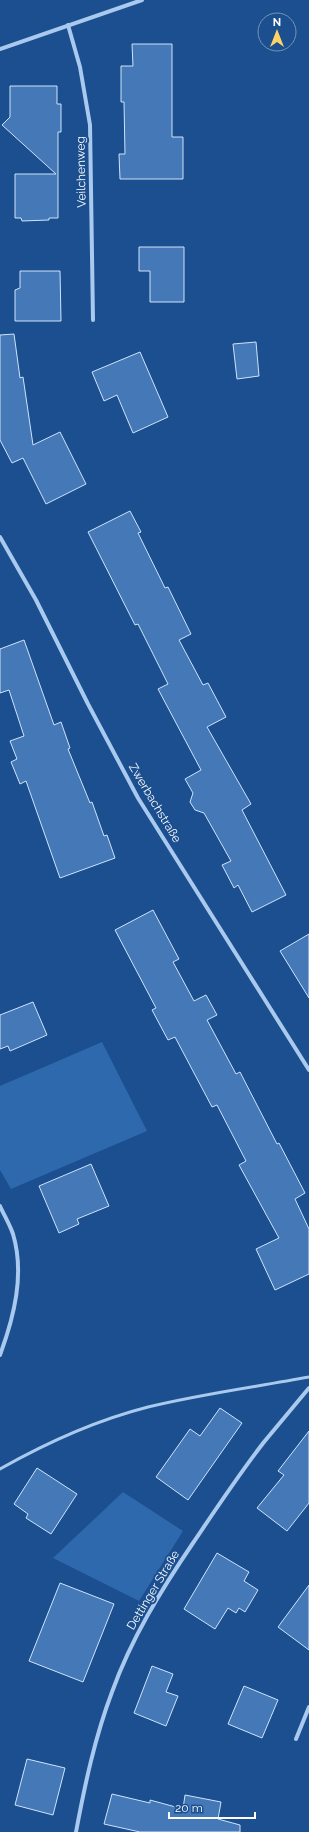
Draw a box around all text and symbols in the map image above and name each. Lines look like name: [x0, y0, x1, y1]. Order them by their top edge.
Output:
north arrow: [257, 12, 297, 52]
text: N: [273, 16, 281, 29]
street label: Veilchenweg: [73, 136, 89, 208]
street label: Zwerbachstraße: [126, 761, 184, 845]
street label: Dettinger Straße: [124, 1548, 182, 1632]
scale bar: [169, 1794, 255, 1820]
text: 20 m: [175, 1801, 203, 1815]

